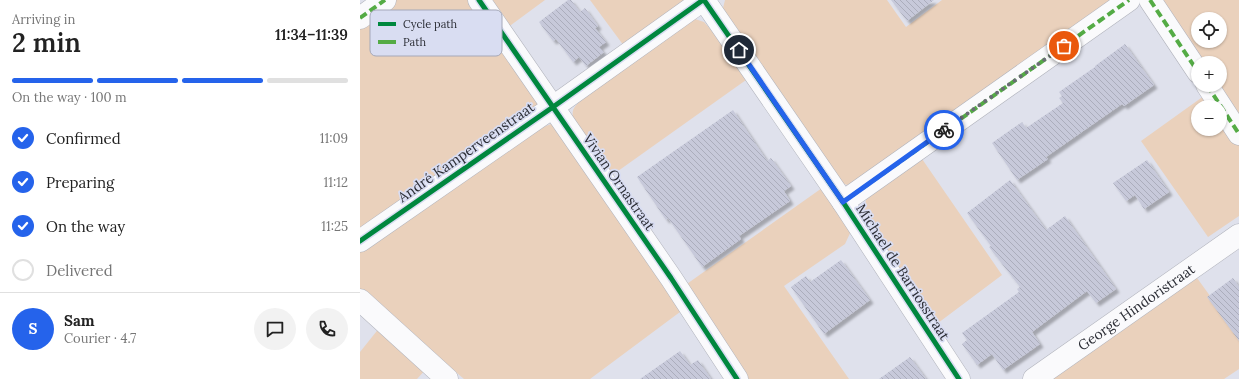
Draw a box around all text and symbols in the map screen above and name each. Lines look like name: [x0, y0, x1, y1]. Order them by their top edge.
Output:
legend: [370, 10, 502, 56]
text: Arriving in: [12, 11, 75, 28]
map controls: [1191, 12, 1227, 136]
button: locate: [1191, 12, 1227, 48]
text: Cycle path: [403, 17, 458, 31]
text: 11:34–11:39: [275, 25, 348, 44]
text: 2 min: [12, 26, 81, 59]
pin: [1047, 29, 1081, 63]
pin: [722, 33, 756, 67]
text: Path: [403, 35, 426, 49]
icon: bag: [1053, 35, 1075, 57]
icon: home: [728, 39, 750, 61]
button: +: [1191, 56, 1227, 92]
text: On the way · 100 m: [12, 89, 127, 106]
street label: André Kamperveenstraat: [393, 98, 538, 207]
button: −: [1191, 100, 1227, 136]
courier: [924, 110, 964, 150]
icon: bike: [933, 119, 955, 141]
icon: check: [12, 127, 34, 149]
text: Confirmed: [46, 129, 121, 148]
street label: Vivian Ornastraat: [578, 129, 659, 234]
text: 11:09: [320, 130, 348, 147]
icon: check: [12, 171, 34, 193]
text: Preparing: [46, 173, 114, 192]
text: 11:12: [324, 174, 348, 191]
street label: Michael de Barriosstraat: [852, 200, 954, 344]
icon: check: [12, 215, 34, 237]
text: On the way: [46, 217, 125, 236]
text: 11:25: [321, 218, 348, 235]
street label: George Hindoristraat: [1074, 260, 1199, 354]
text: Delivered: [46, 261, 113, 280]
button: chat: [254, 308, 296, 350]
button: phone: [306, 308, 348, 350]
text: Sam: [64, 311, 95, 330]
text: S: [29, 319, 37, 338]
text: Courier · 4.7: [64, 330, 136, 347]

